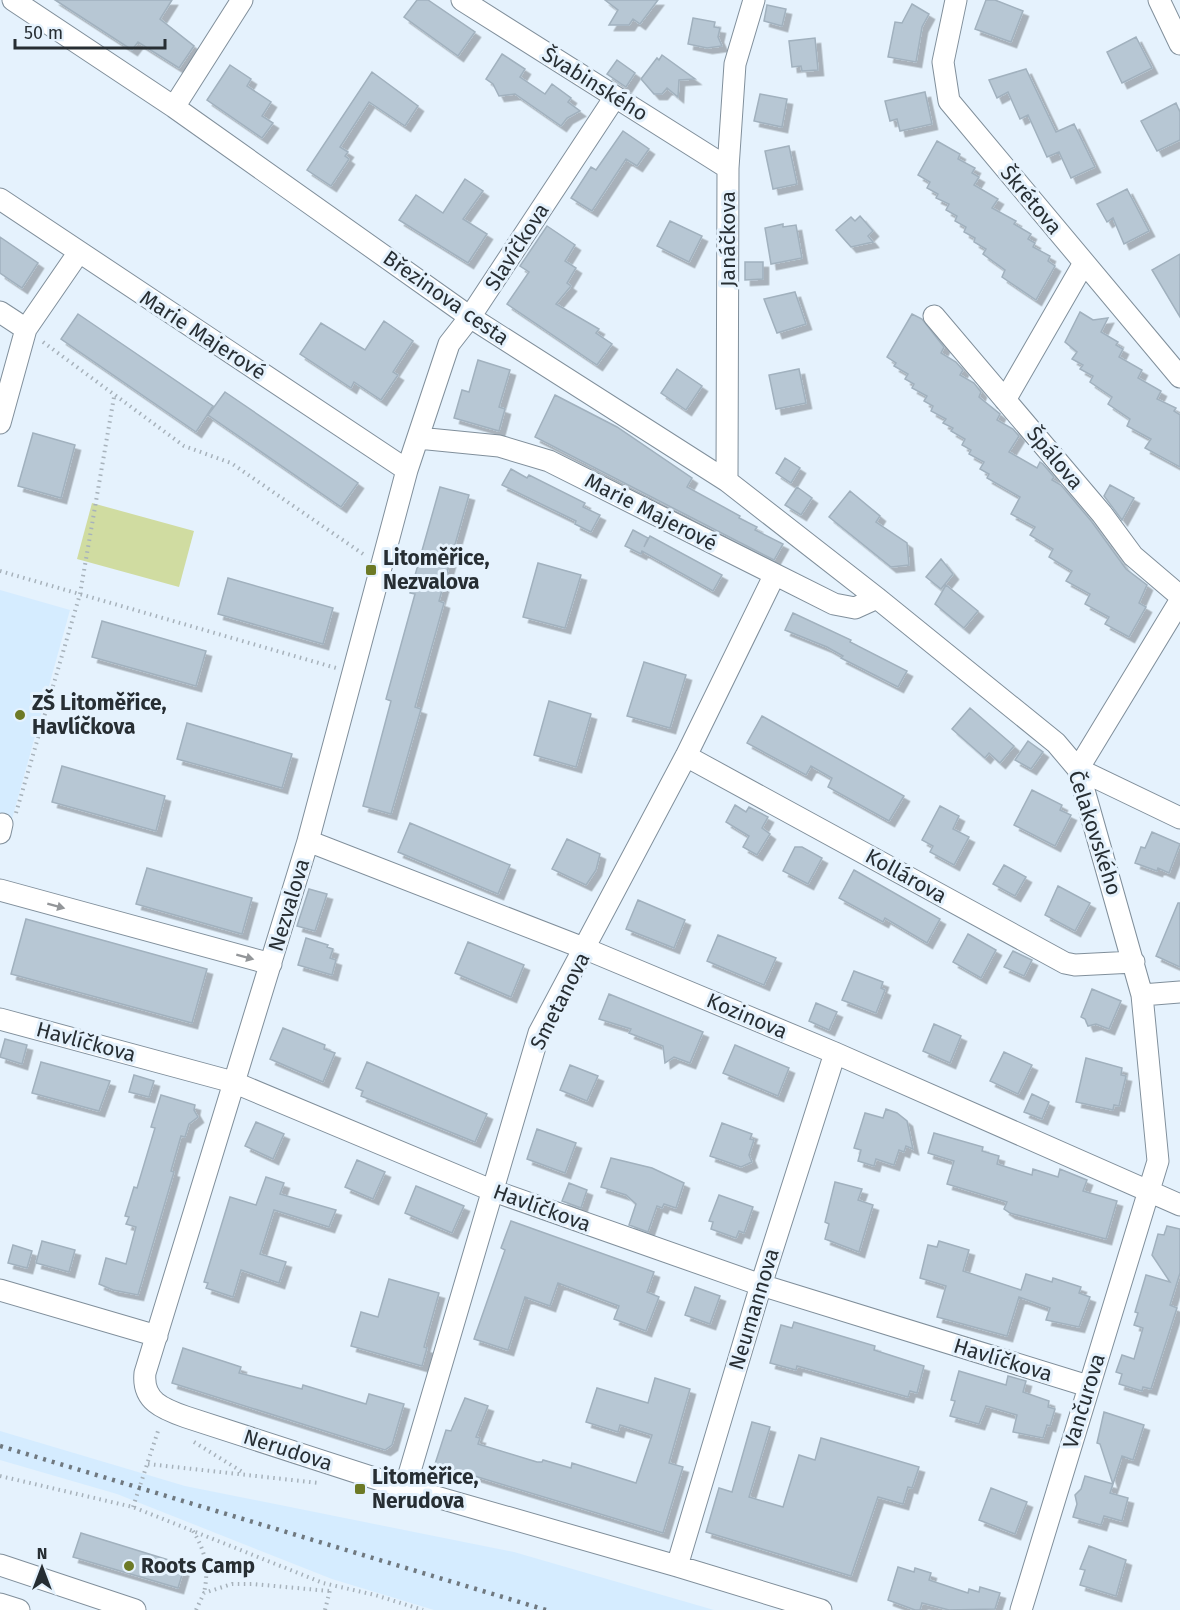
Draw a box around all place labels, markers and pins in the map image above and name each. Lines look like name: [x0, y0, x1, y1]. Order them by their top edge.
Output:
place label: Litoměřice, Nezvalova: [383, 545, 489, 595]
marker: Litoměřice, Nezvalova: [364, 563, 378, 577]
place label: ZŠ Litoměřice, Havlíčkova: [32, 688, 167, 740]
marker: ZŠ Litoměřice, Havlíčkova: [13, 708, 27, 722]
place label: Litoměřice, Nerudova: [372, 1464, 478, 1514]
marker: Litoměřice, Nerudova: [353, 1482, 367, 1496]
place label: Roots Camp: [141, 1553, 255, 1579]
marker: Roots Camp: [122, 1559, 136, 1573]

